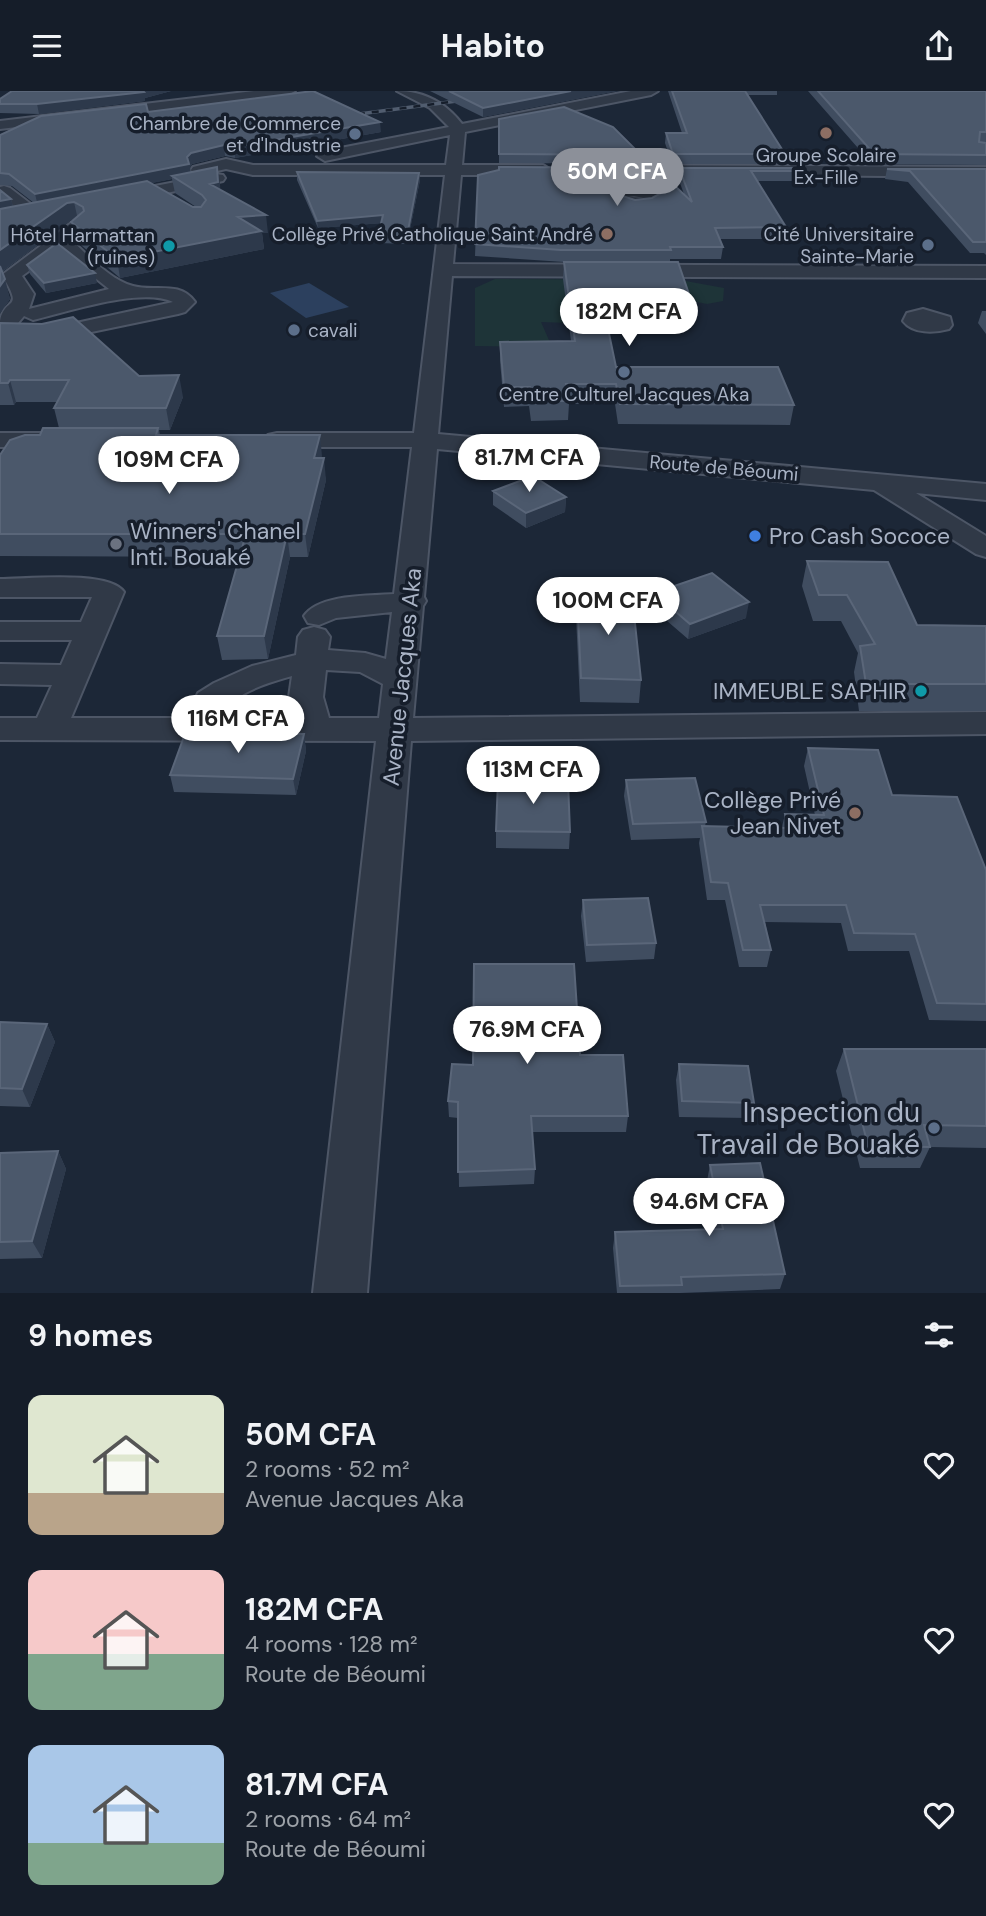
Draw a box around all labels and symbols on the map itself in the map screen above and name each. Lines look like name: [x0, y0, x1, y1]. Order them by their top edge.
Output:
place label: Chambre de Commerce et d'Industrie: [129, 111, 341, 158]
marker: Groupe Scolaire Ex-Fille: [818, 125, 834, 141]
marker: Chambre de Commerce et d'Industrie: [347, 126, 363, 142]
place label: Groupe Scolaire Ex-Fille: [756, 143, 896, 190]
pin: 50M CFA: [552, 149, 682, 208]
place label: Collège Privé Catholique Saint André: [272, 222, 593, 247]
place label: Cité Universitaire Sainte-Marie: [764, 222, 914, 269]
place label: Hôtel Harmattan (ruines): [10, 223, 155, 270]
marker: Collège Privé Catholique Saint André: [599, 226, 615, 242]
marker: Cité Universitaire Sainte-Marie: [920, 237, 936, 253]
marker: Hôtel Harmattan (ruines): [161, 238, 177, 254]
pin: 182M CFA: [557, 289, 701, 348]
place label: cavali: [308, 318, 358, 343]
marker: cavali: [286, 322, 302, 338]
marker: Centre Culturel Jacques Aka: [616, 364, 632, 380]
place label: Centre Culturel Jacques Aka: [499, 382, 749, 407]
pin: 81.7M CFA: [449, 435, 609, 494]
pin: 109M CFA: [97, 437, 241, 496]
street label: Route de Béoumi: [648, 449, 800, 487]
place label: Winners' Chanel Inti. Bouaké: [130, 516, 301, 572]
place label: Pro Cash Sococe: [769, 521, 950, 551]
marker: Pro Cash Sococe: [747, 528, 763, 544]
marker: Winners' Chanel Inti. Bouaké: [108, 536, 124, 552]
street label: Avenue Jacques Aka: [376, 566, 428, 788]
pin: 100M CFA: [536, 577, 680, 637]
place label: IMMEUBLE SAPHIR: [713, 676, 907, 706]
marker: IMMEUBLE SAPHIR: [913, 683, 929, 699]
pin: 116M CFA: [166, 695, 310, 755]
pin: 113M CFA: [461, 747, 605, 806]
place label: Collège Privé Jean Nivet: [704, 785, 841, 841]
marker: Collège Privé Jean Nivet: [847, 805, 863, 821]
pin: 76.9M CFA: [447, 1007, 607, 1066]
place label: Inspection du Travail de Bouaké: [696, 1094, 920, 1163]
marker: Inspection du Travail de Bouaké: [926, 1120, 942, 1136]
pin: 94.6M CFA: [629, 1179, 789, 1238]

